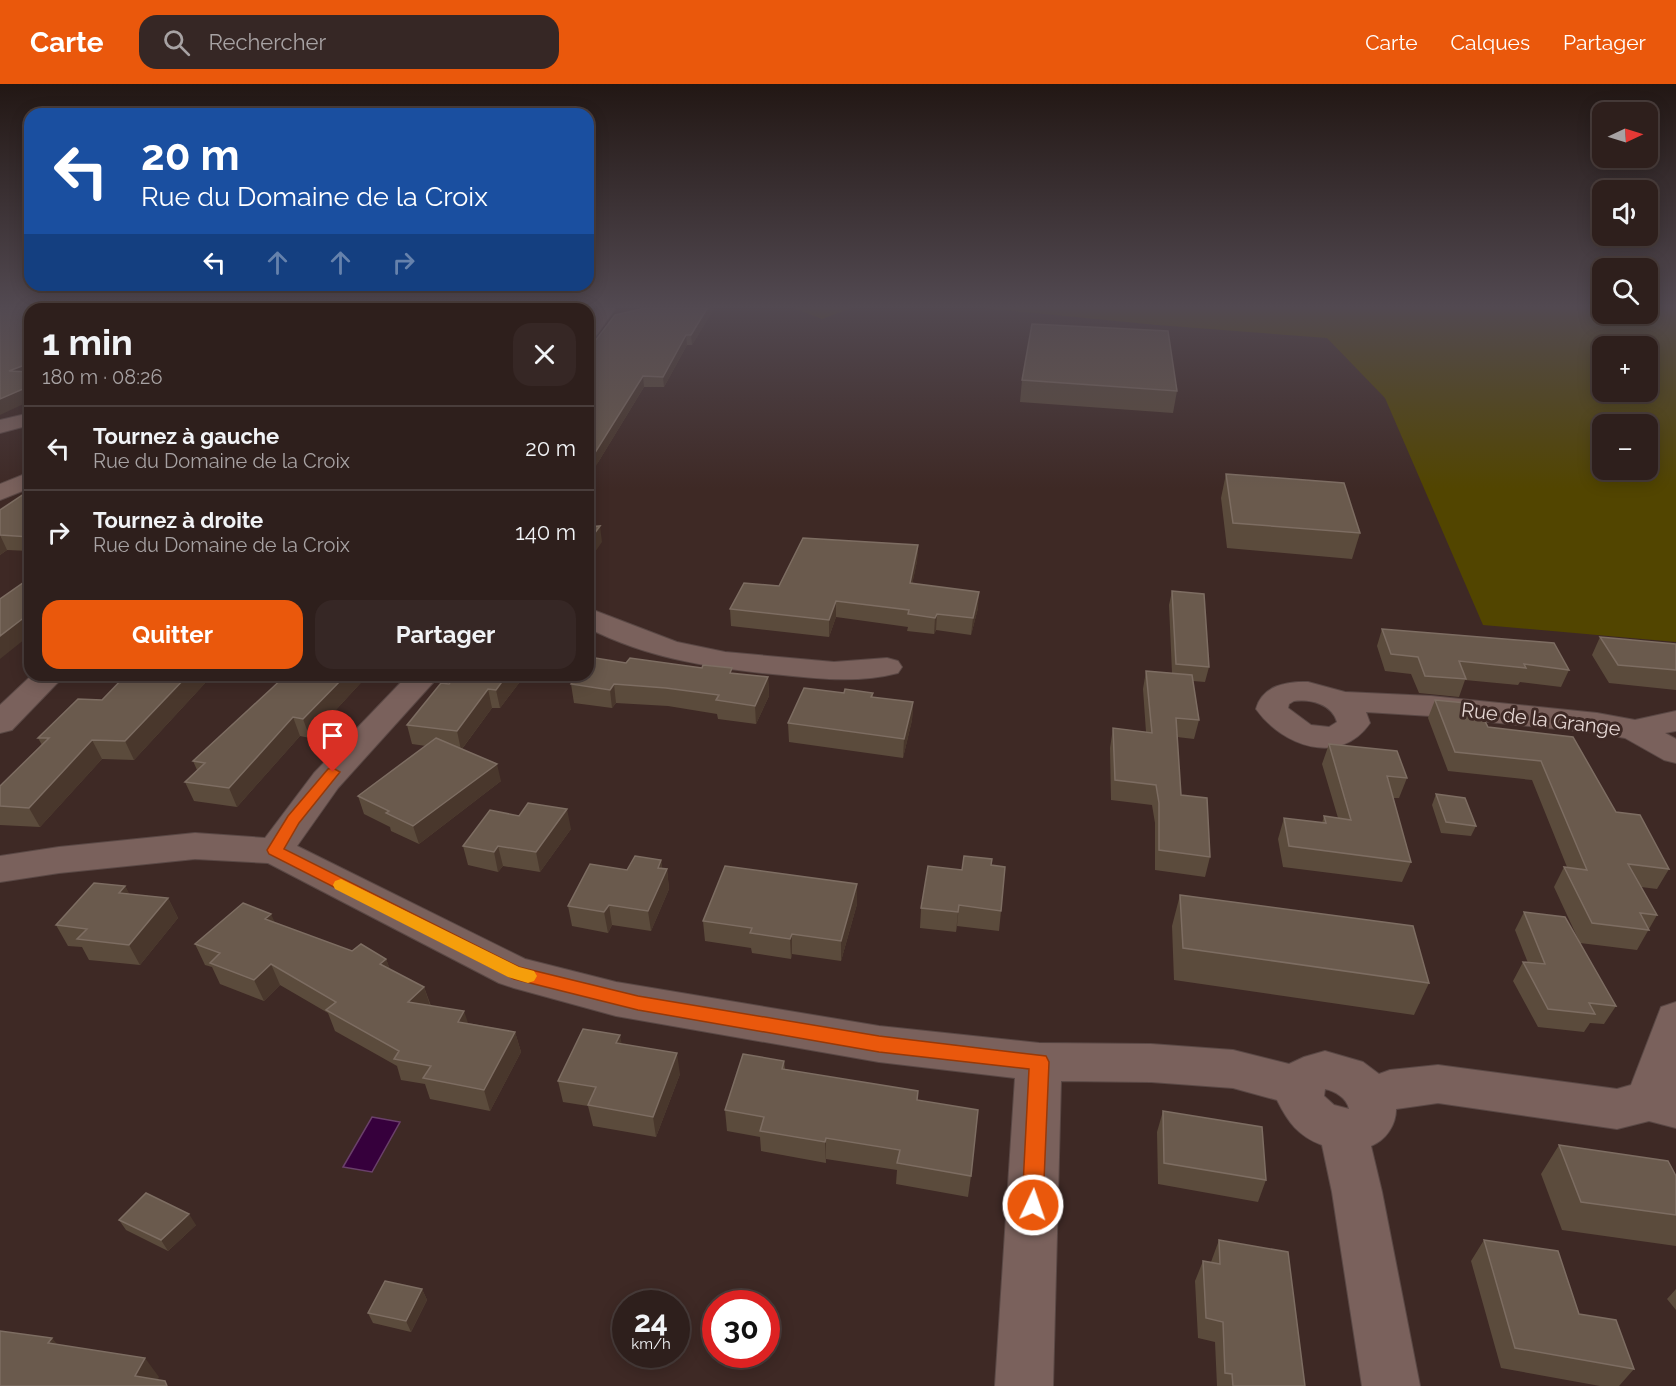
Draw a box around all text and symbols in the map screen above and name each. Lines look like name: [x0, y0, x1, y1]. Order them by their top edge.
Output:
search box: [139, 15, 559, 69]
text: Carte: [30, 26, 103, 59]
icon: search: [160, 26, 193, 59]
text: Rechercher: [208, 29, 326, 55]
text: Carte: [1365, 30, 1418, 55]
text: Calques: [1451, 30, 1530, 55]
text: Partager: [1563, 30, 1646, 55]
north arrow: [1592, 102, 1658, 168]
map controls: [1592, 102, 1658, 480]
text: 20 m: [141, 131, 240, 180]
icon: left: [42, 132, 120, 210]
button: sound: [1592, 180, 1658, 246]
text: Rue du Domaine de la Croix: [141, 181, 488, 212]
icon: left: [198, 246, 231, 279]
icon: ahead: [261, 246, 294, 279]
icon: ahead: [324, 246, 357, 279]
icon: right: [387, 246, 420, 279]
button: search: [1592, 258, 1658, 324]
text: 1 min: [42, 321, 133, 363]
button: close: [513, 323, 576, 386]
button: +: [1592, 336, 1658, 402]
text: 180 m · 08:26: [42, 365, 162, 389]
button: −: [1592, 414, 1658, 480]
text: Tournez à gauche: [93, 423, 279, 449]
icon: left: [42, 432, 75, 465]
text: 20 m: [525, 435, 576, 461]
text: Rue du Domaine de la Croix: [93, 449, 350, 473]
text: Tournez à droite: [93, 507, 263, 533]
icon: right: [42, 516, 75, 549]
text: 140 m: [515, 519, 576, 545]
text: Rue du Domaine de la Croix: [93, 533, 350, 557]
button: Quitter: [42, 600, 303, 669]
button: Partager: [315, 600, 576, 669]
street label: Rue de la Grange: [1460, 697, 1622, 741]
pin: [307, 710, 358, 772]
icon: arrive: [316, 719, 349, 752]
position arrow: [1001, 1173, 1065, 1237]
speed limit sign: 30: [702, 1290, 780, 1368]
text: 24: [634, 1304, 668, 1339]
text: km/h: [631, 1335, 671, 1353]

